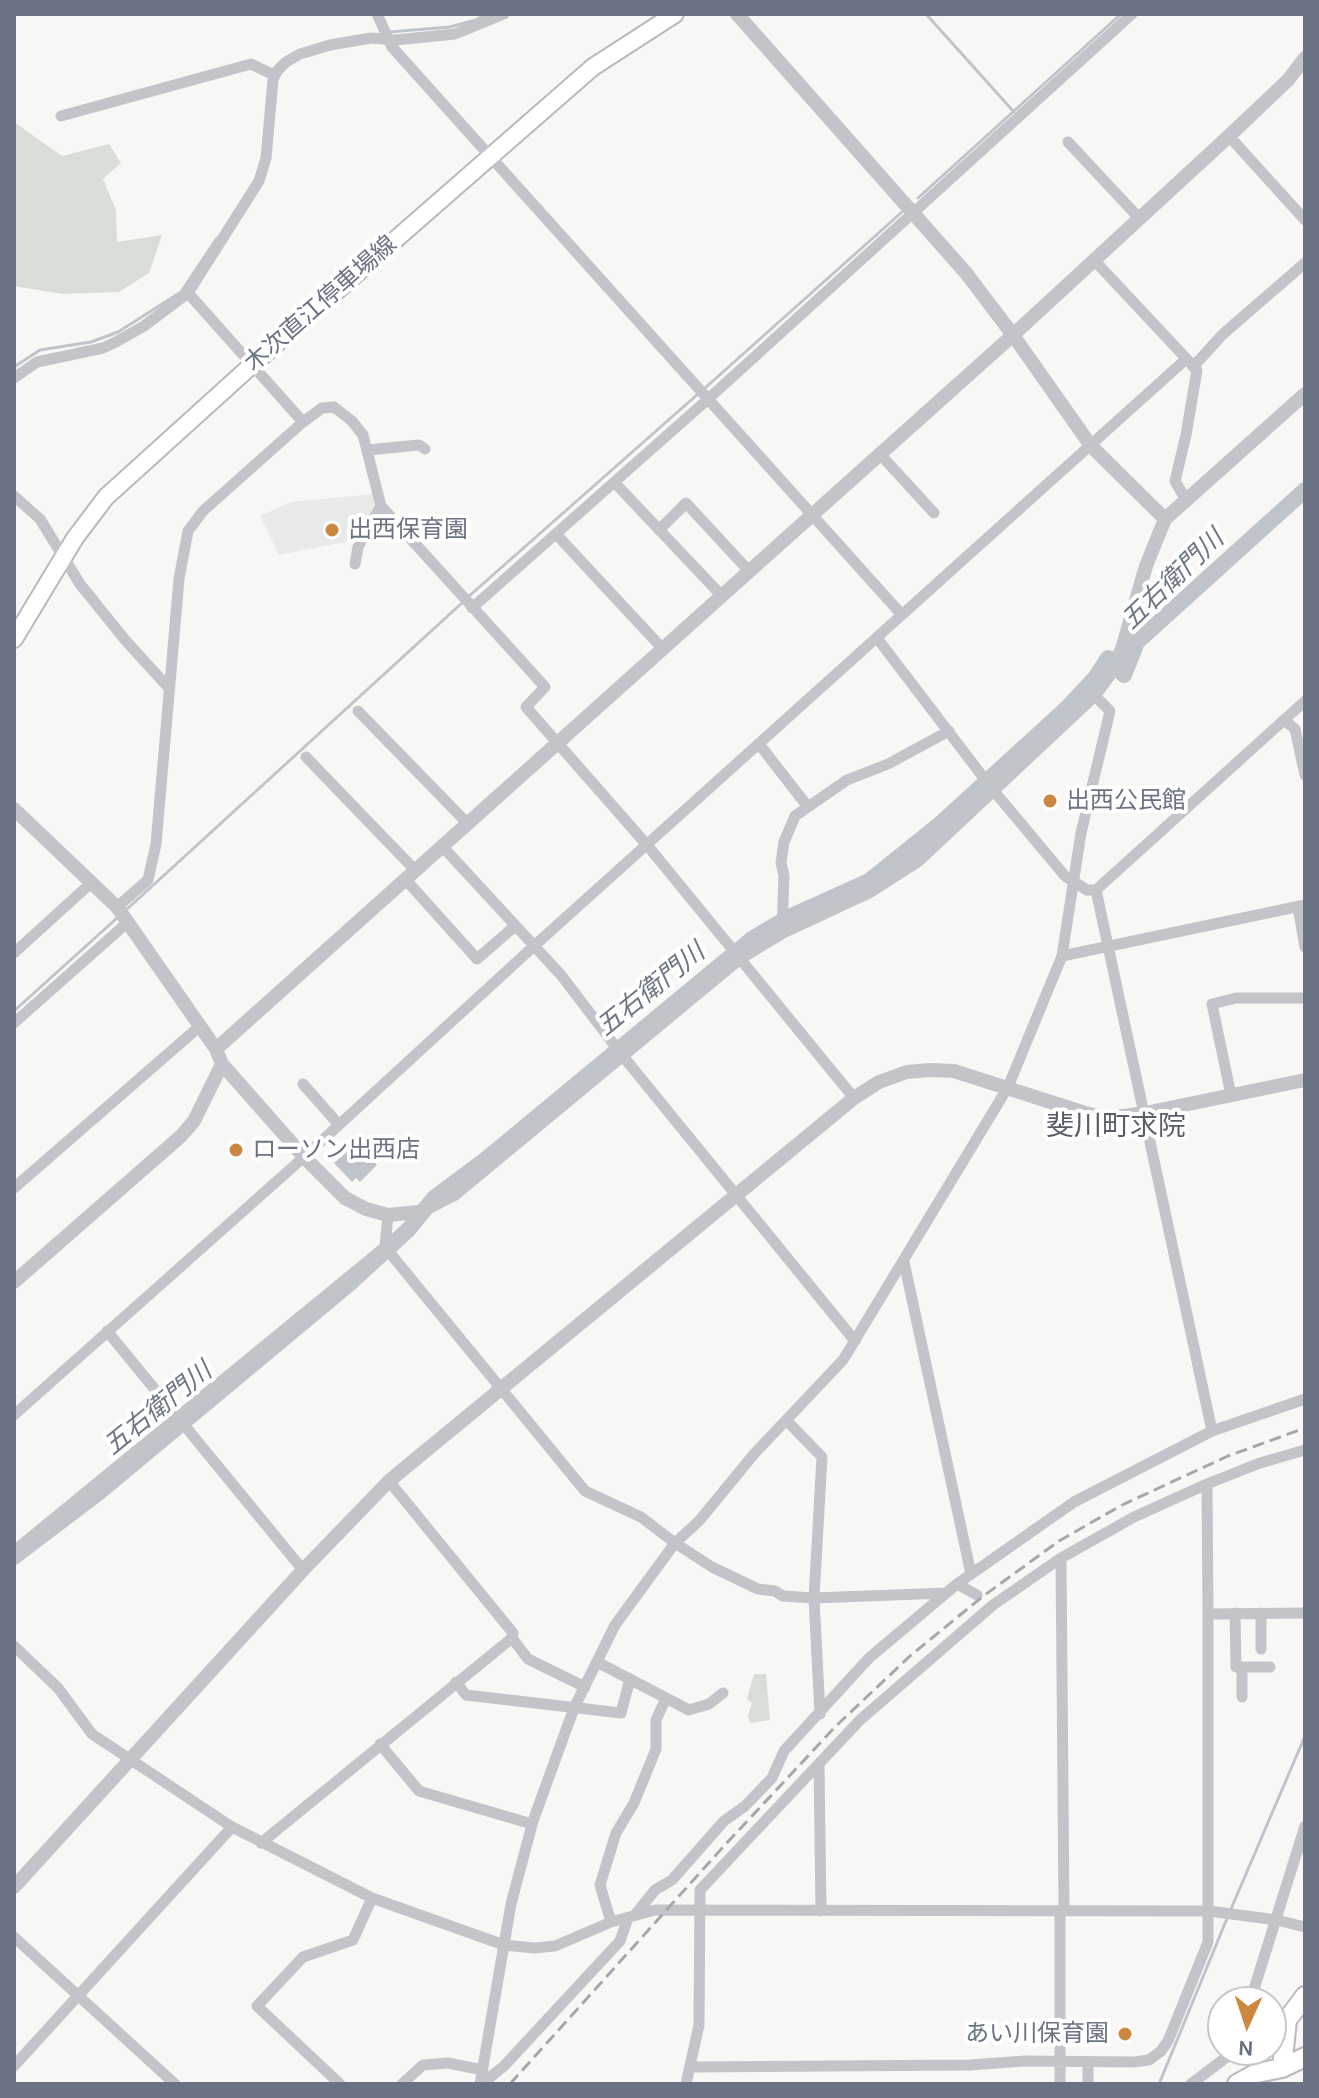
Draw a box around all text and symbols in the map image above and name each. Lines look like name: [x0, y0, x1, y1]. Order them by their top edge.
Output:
street label: 木次直江停車場線: [239, 230, 403, 378]
place label: 出西保育園: [348, 516, 468, 544]
marker: 出西保育園: [323, 521, 341, 539]
water label: 五右衛門川: [1115, 524, 1231, 636]
place label: 出西公民館: [1066, 787, 1186, 815]
marker: 出西公民館: [1041, 792, 1059, 810]
water label: 五右衛門川: [591, 937, 711, 1043]
district label: 斐川町求院: [1046, 1110, 1186, 1144]
place label: ローソン出西店: [252, 1136, 420, 1164]
marker: ローソン出西店: [227, 1141, 245, 1159]
water label: 五右衛門川: [98, 1356, 218, 1462]
north arrow: [1207, 1986, 1287, 2066]
place label: あい川保育園: [965, 2020, 1109, 2048]
marker: あい川保育園: [1116, 2025, 1134, 2043]
text: N: [1237, 2035, 1254, 2061]

